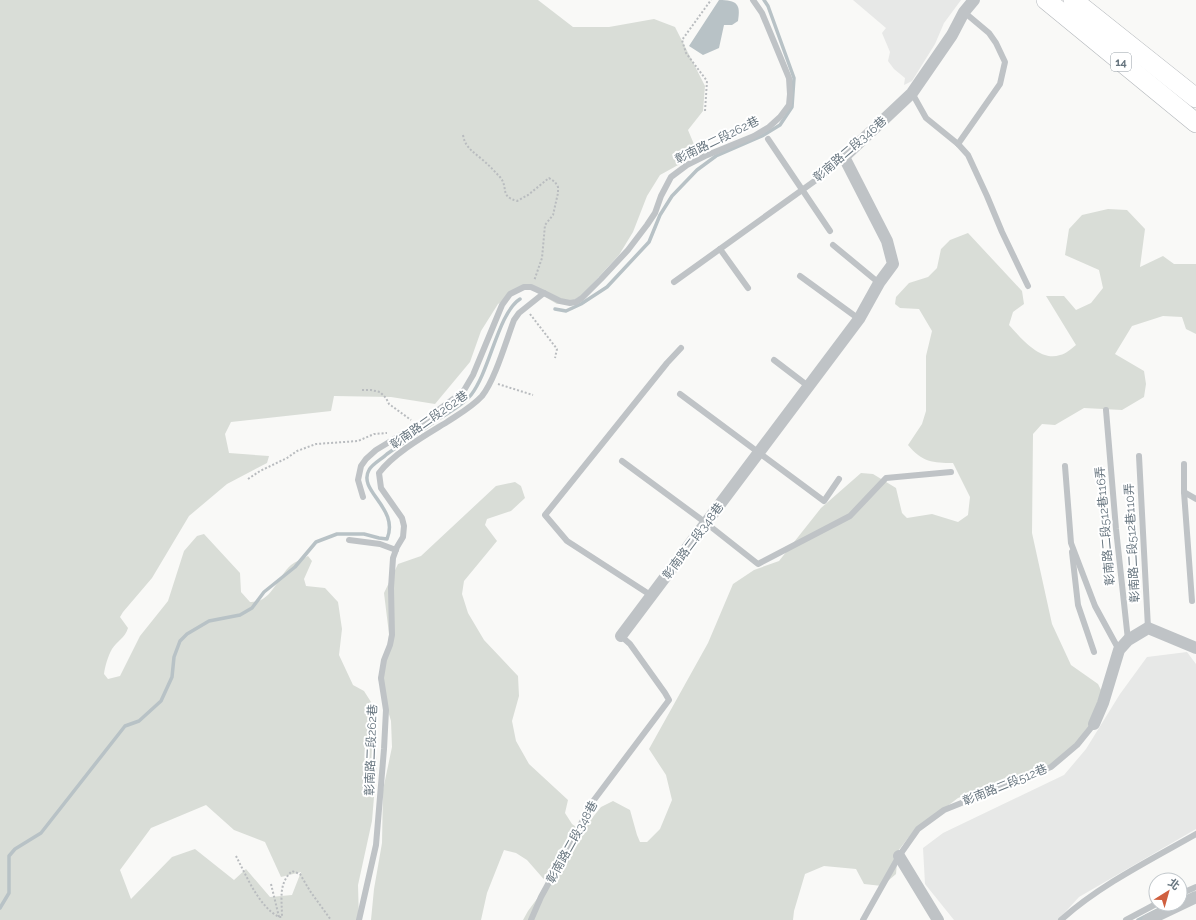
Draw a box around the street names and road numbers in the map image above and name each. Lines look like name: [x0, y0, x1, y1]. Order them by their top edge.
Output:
road number: 14: [1111, 53, 1131, 71]
street label: 彰南路二段346巷: [811, 113, 889, 185]
street label: 彰南路二段262巷: [673, 114, 761, 166]
street label: 彰南路二段262巷: [387, 388, 471, 452]
street label: 彰南路二段512巷116弄: [1093, 466, 1117, 586]
street label: 彰南路二段512巷110弄: [1122, 483, 1142, 603]
street label: 彰南路二段348巷: [660, 500, 726, 582]
street label: 彰南路二段262巷: [362, 704, 380, 796]
street label: 彰南路二段512巷: [961, 762, 1049, 808]
street label: 彰南路二段348巷: [544, 798, 600, 886]

